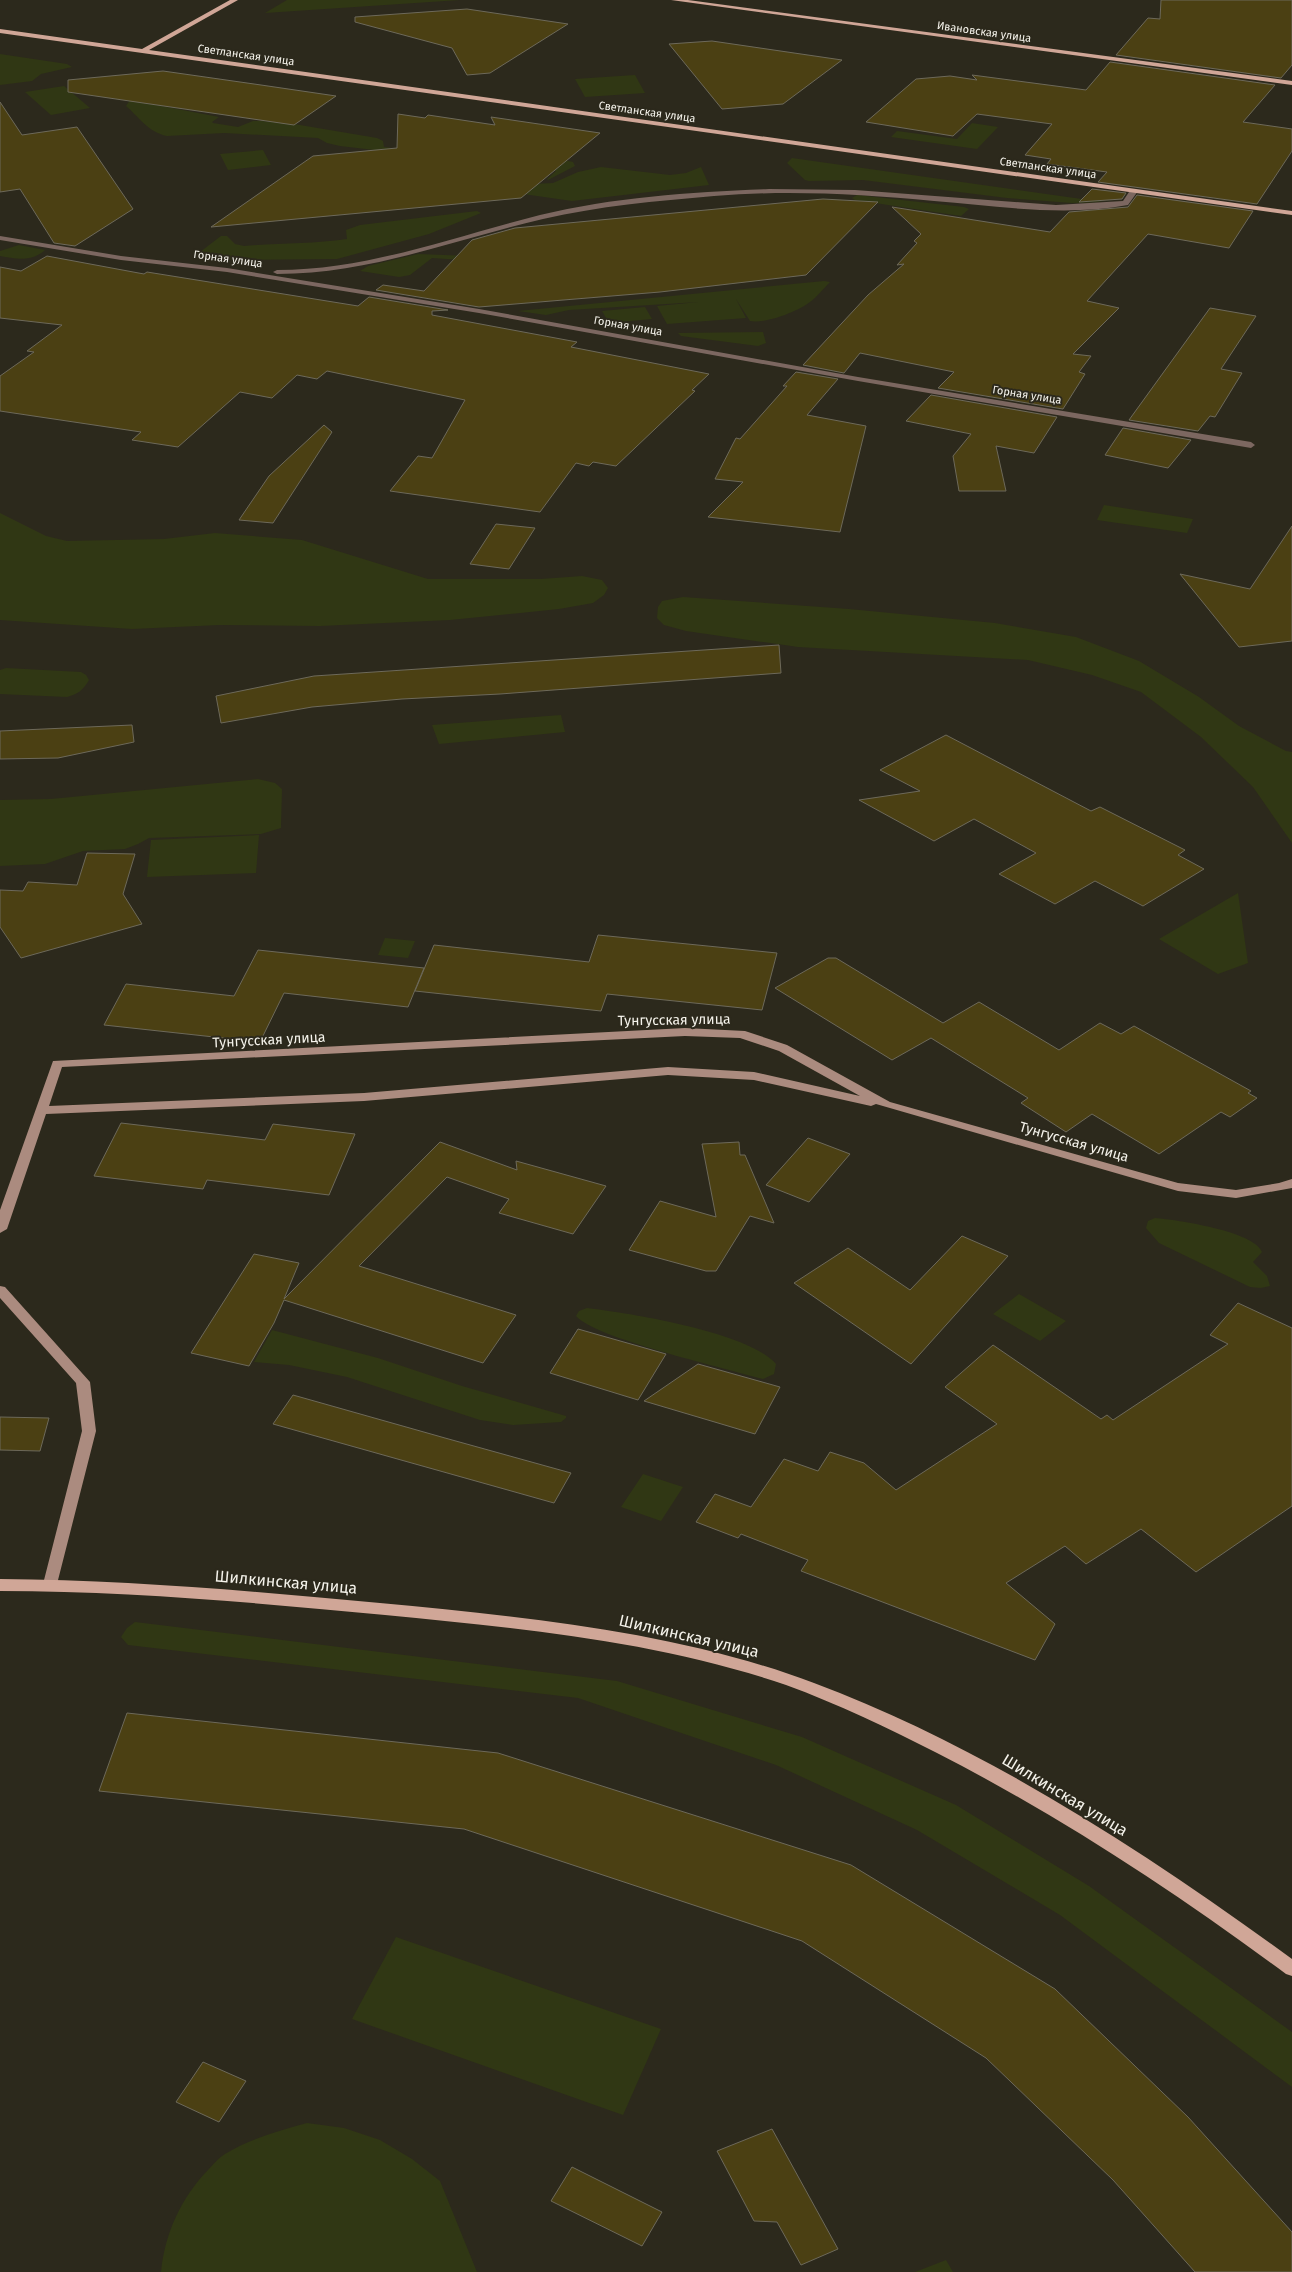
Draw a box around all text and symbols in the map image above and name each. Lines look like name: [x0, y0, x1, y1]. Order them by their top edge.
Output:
street label: Ивановская улица: [936, 19, 1032, 45]
street label: Светланская улица: [197, 42, 295, 68]
street label: Светланская улица: [598, 99, 696, 125]
street label: Светланская улица: [999, 155, 1097, 181]
street label: Горная улица: [193, 248, 263, 270]
street label: Горная улица: [593, 314, 663, 338]
street label: Горная улица: [992, 383, 1062, 407]
street label: Тунгусская улица: [617, 1011, 731, 1029]
street label: Тунгусская улица: [212, 1029, 326, 1051]
street label: Тунгусская улица: [1017, 1118, 1131, 1166]
street label: Шилкинская улица: [214, 1566, 358, 1598]
street label: Шилкинская улица: [617, 1611, 761, 1661]
street label: Шилкинская улица: [999, 1750, 1131, 1840]

